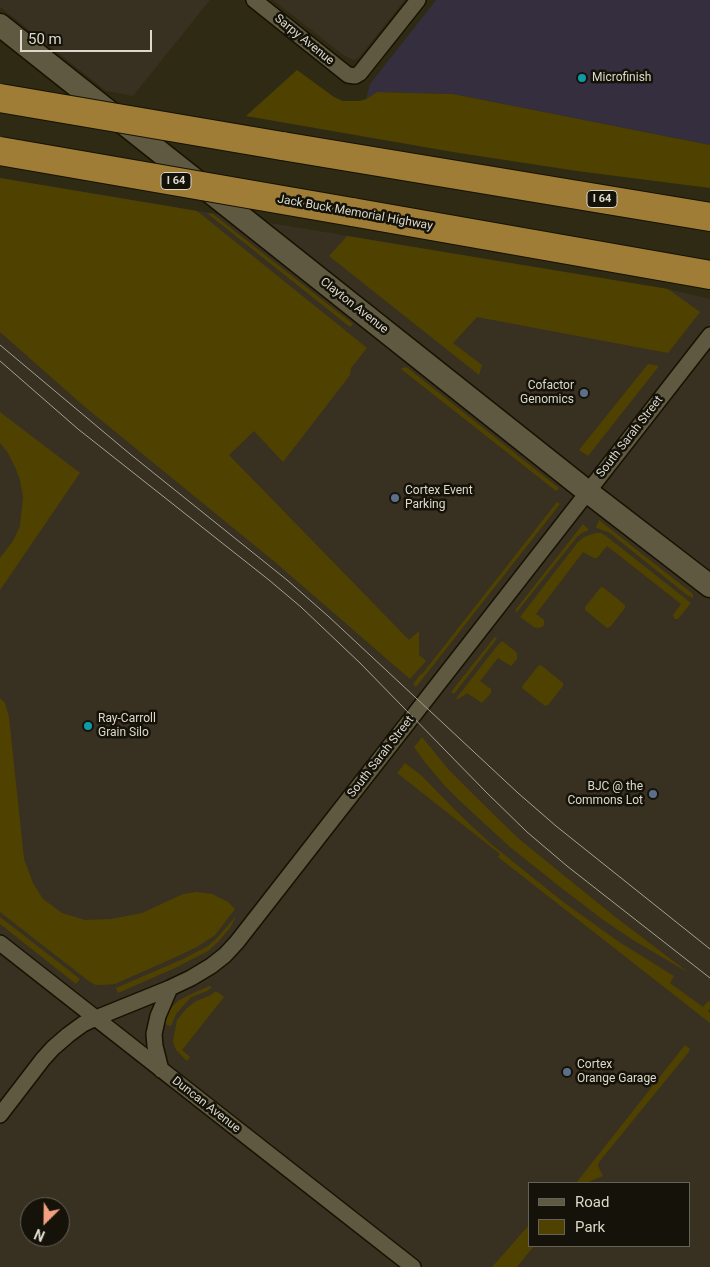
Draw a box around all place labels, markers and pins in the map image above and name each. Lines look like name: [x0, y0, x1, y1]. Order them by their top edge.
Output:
place label: Microfinish: [592, 71, 651, 85]
marker: Microfinish: [576, 72, 588, 84]
place label: Cofactor Genomics: [520, 379, 574, 407]
marker: Cofactor Genomics: [578, 387, 590, 399]
place label: Cortex Event Parking: [405, 484, 473, 512]
marker: Cortex Event Parking: [389, 492, 401, 504]
place label: Ray-Carroll Grain Silo: [98, 712, 156, 740]
marker: Ray-Carroll Grain Silo: [82, 720, 94, 732]
place label: BJC @ the Commons Lot: [567, 780, 643, 808]
marker: BJC @ the Commons Lot: [647, 788, 659, 800]
place label: Cortex Orange Garage: [577, 1058, 656, 1086]
marker: Cortex Orange Garage: [561, 1066, 573, 1078]

